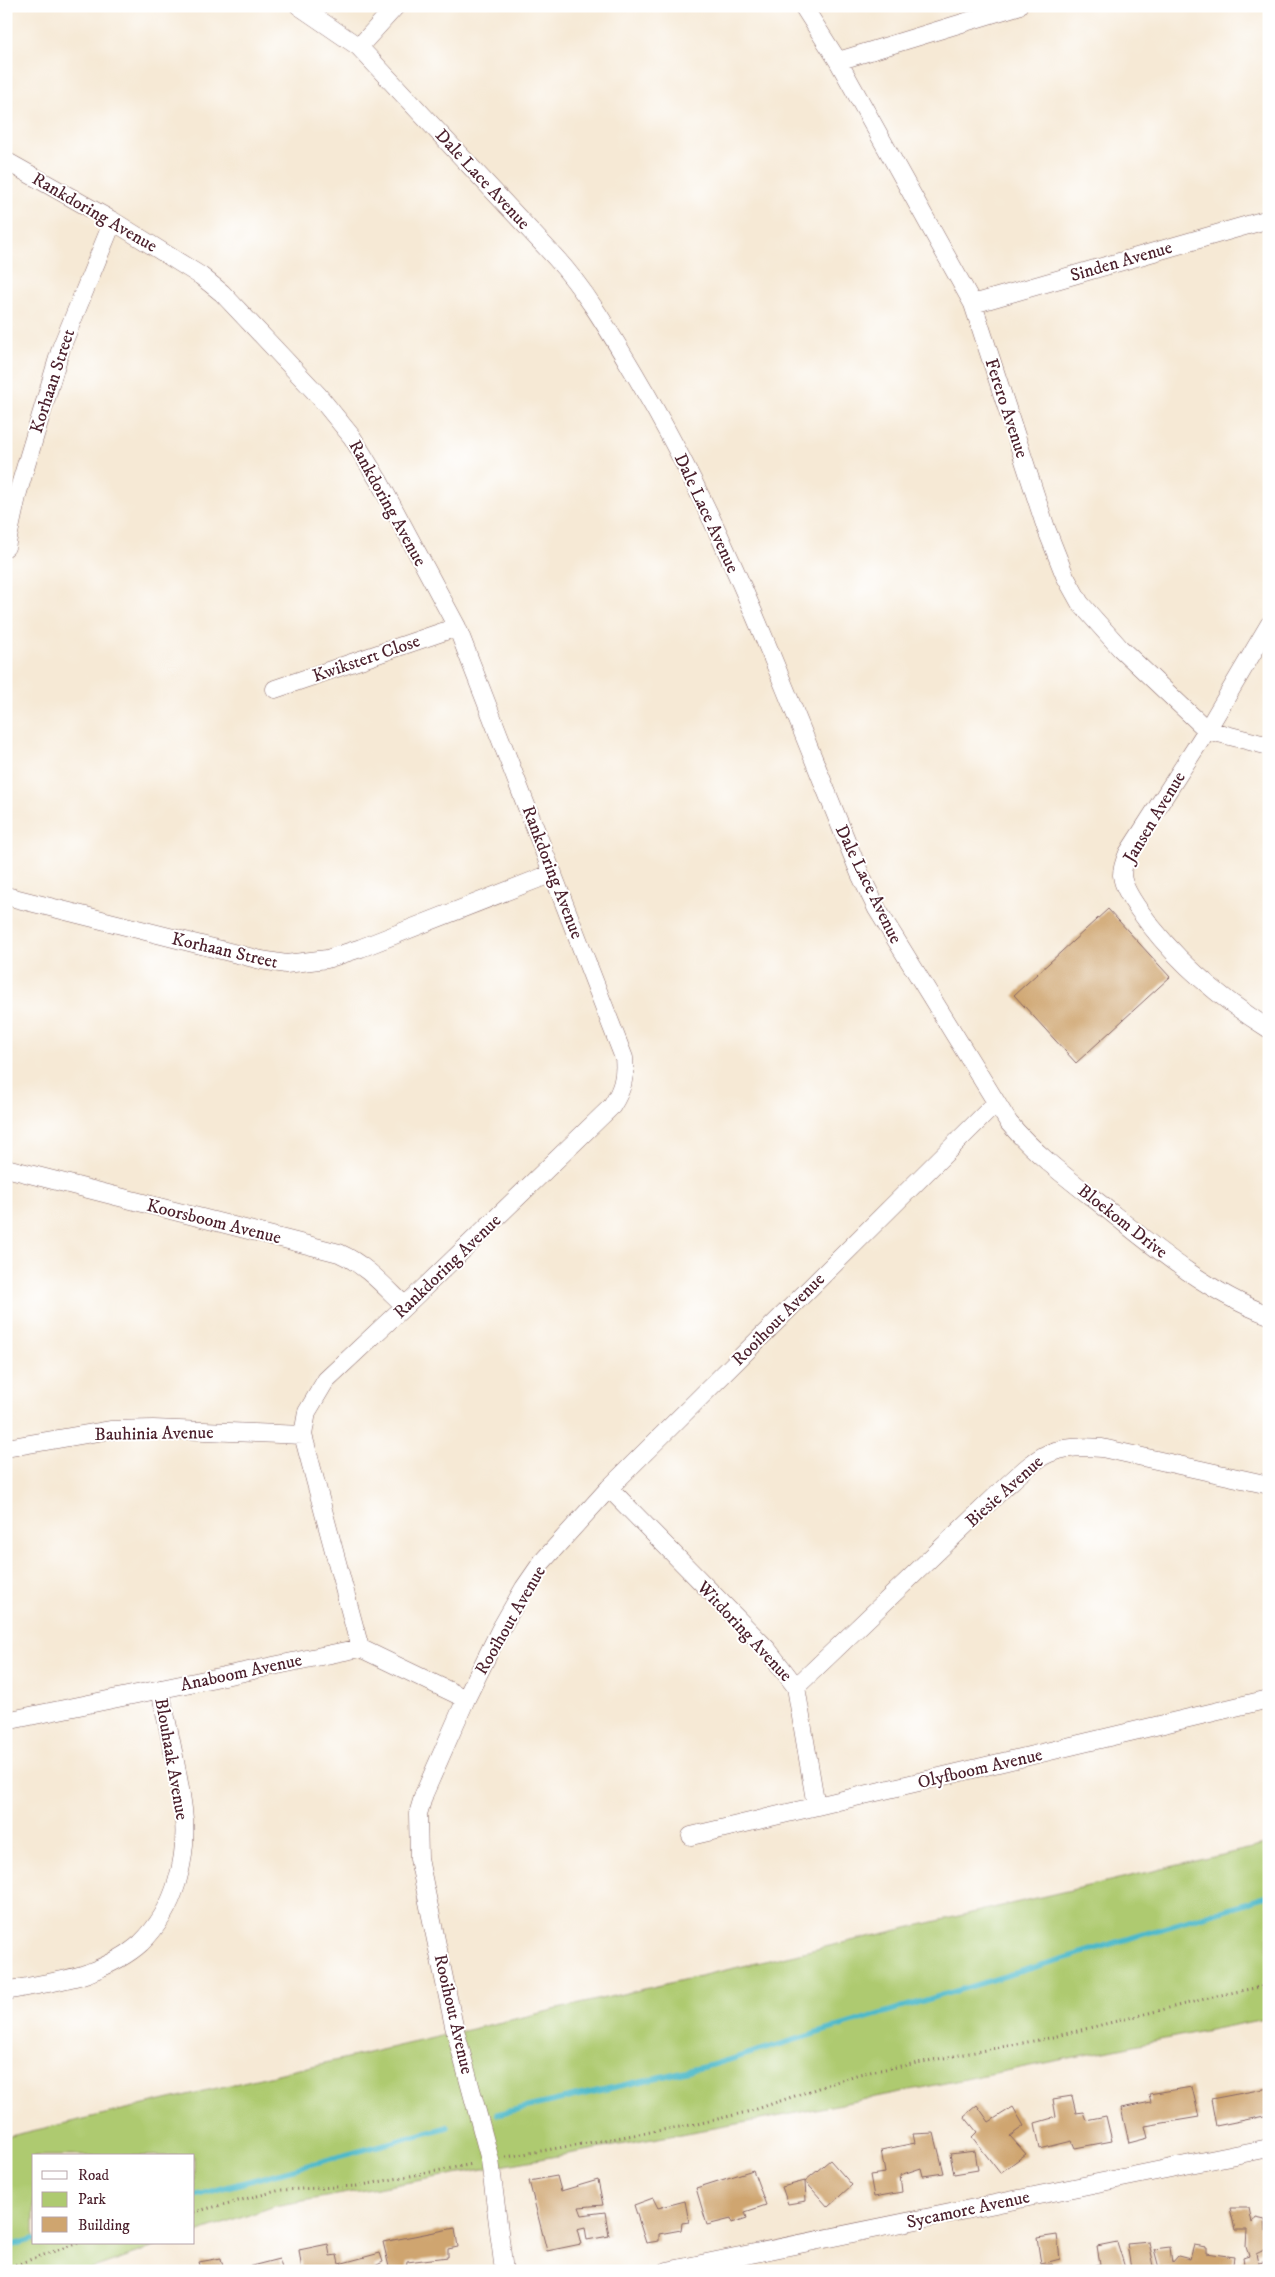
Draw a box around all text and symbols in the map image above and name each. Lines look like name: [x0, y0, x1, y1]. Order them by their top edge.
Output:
street label: Dale Lace Avenue: [430, 125, 534, 234]
street label: Rankdoring Avenue: [28, 168, 161, 258]
street label: Sinden Avenue: [1068, 237, 1175, 287]
street label: Korhaan Street: [26, 326, 80, 436]
street label: Ferero Avenue: [980, 356, 1032, 461]
street label: Rankdoring Avenue: [343, 437, 431, 570]
street label: Dale Lace Avenue: [669, 450, 743, 577]
street label: Kwikstert Close: [310, 630, 423, 688]
street label: Jansen Avenue: [1118, 768, 1191, 869]
street label: Rankdoring Avenue: [517, 803, 588, 942]
street label: Dale Lace Avenue: [830, 822, 906, 947]
street label: Korhaan Street: [170, 928, 280, 974]
street label: Bloekom Drive: [1073, 1180, 1172, 1264]
street label: Koorsboom Avenue: [144, 1195, 283, 1249]
street label: Rankdoring Avenue: [389, 1210, 506, 1324]
street label: Rooihout Avenue: [728, 1269, 830, 1371]
street label: Bauhinia Avenue: [94, 1422, 214, 1446]
street label: Biesie Avenue: [961, 1451, 1048, 1532]
street label: Rooihout Avenue: [471, 1562, 551, 1679]
street label: Witdoring Avenue: [691, 1576, 797, 1687]
street label: Anaboom Avenue: [178, 1649, 304, 1697]
street label: Blouhaak Avenue: [149, 1696, 193, 1822]
street label: Olyfboom Avenue: [916, 1744, 1045, 1794]
street label: Rooihout Avenue: [429, 1952, 478, 2076]
legend: [32, 2154, 195, 2244]
text: Road: [78, 2166, 110, 2185]
street label: Sycamore Avenue: [905, 2186, 1032, 2234]
text: Park: [78, 2190, 107, 2209]
text: Building: [78, 2216, 130, 2235]

